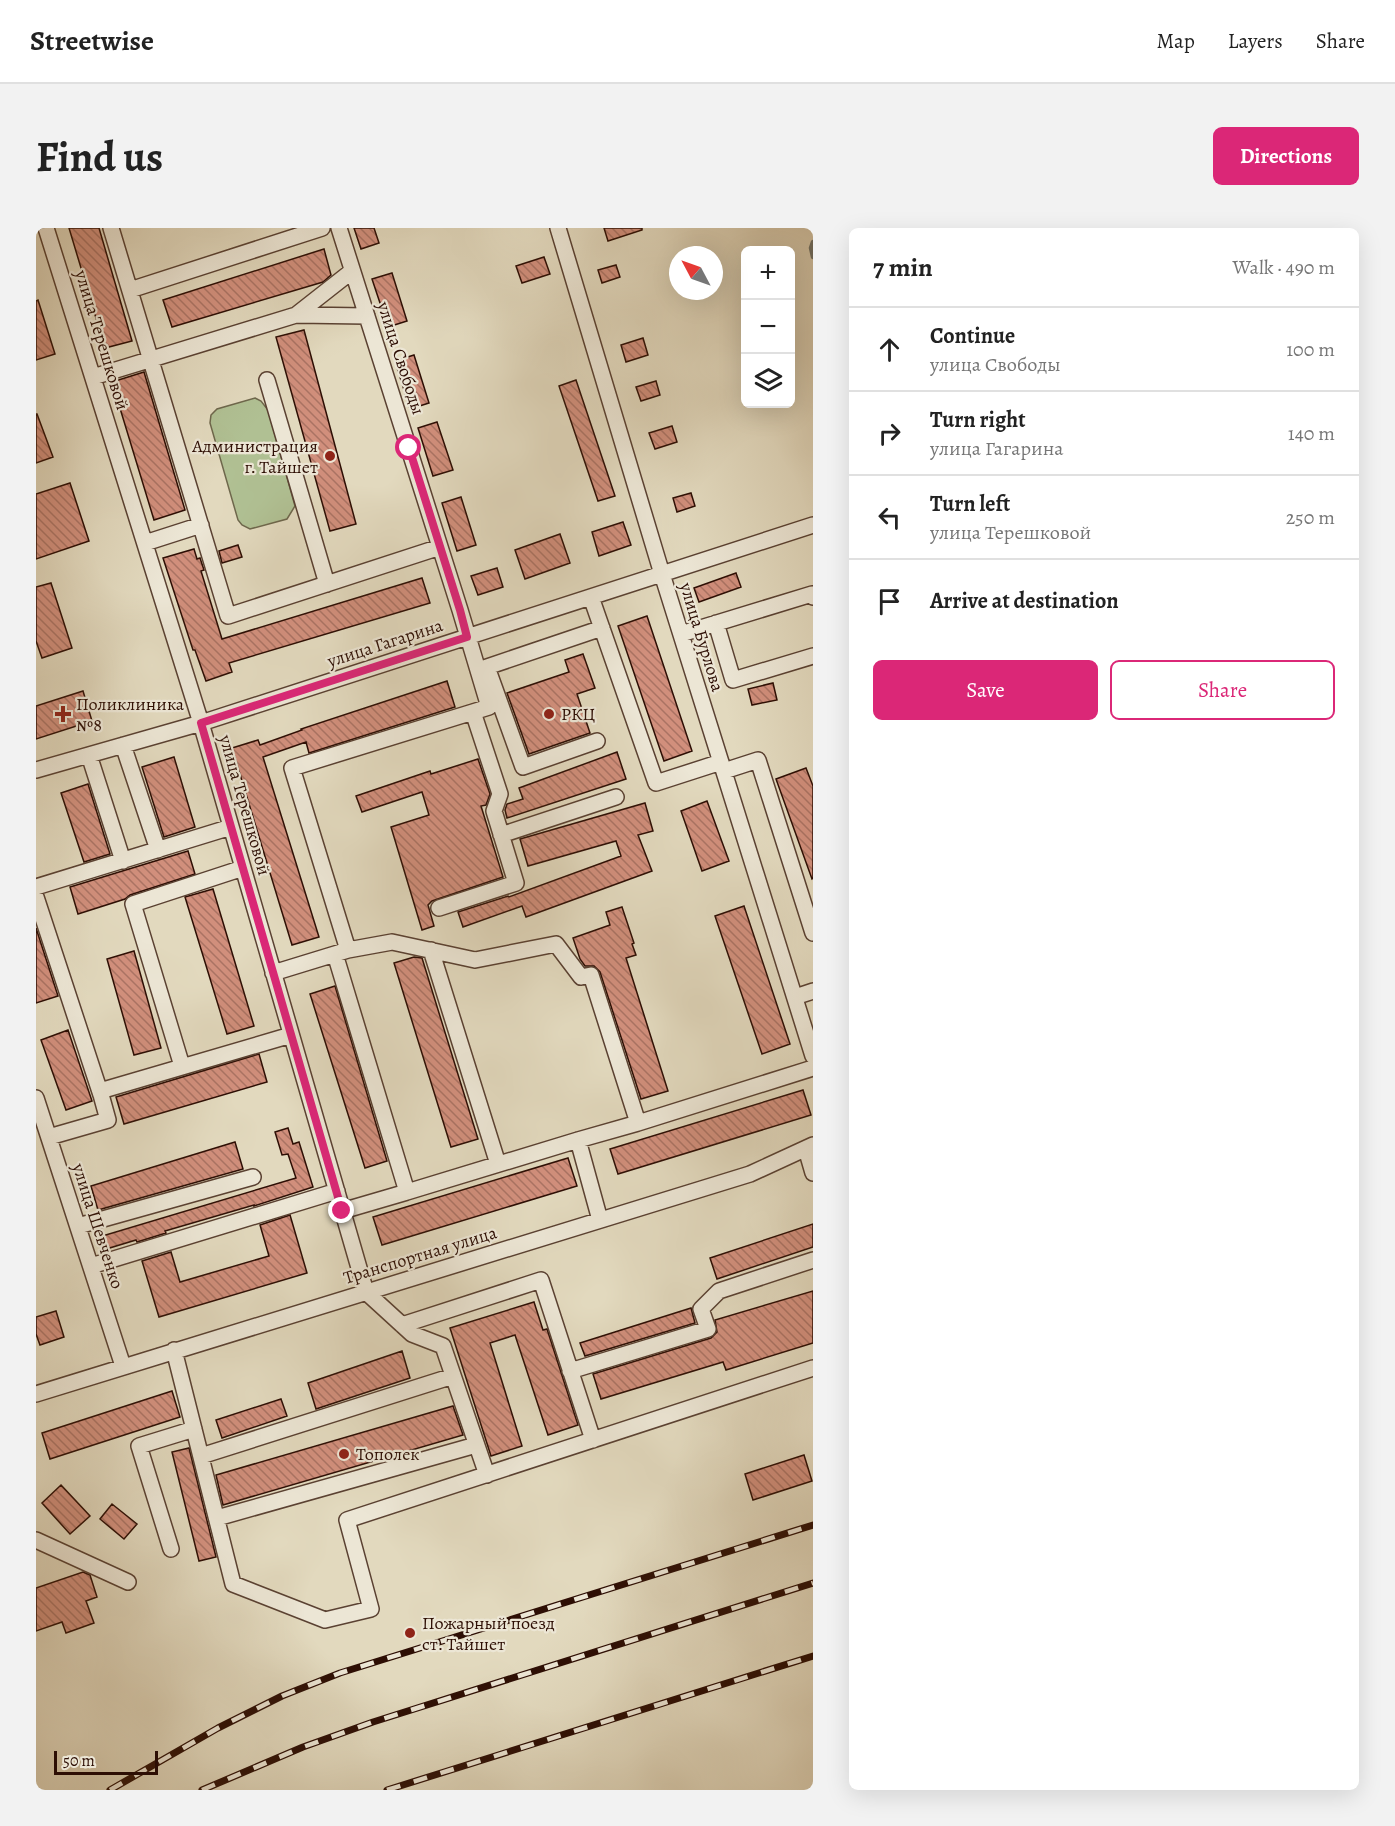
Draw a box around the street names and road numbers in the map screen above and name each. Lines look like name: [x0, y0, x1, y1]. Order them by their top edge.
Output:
street label: улица Терешковой: [69, 266, 135, 413]
street label: улица Свободы: [371, 297, 431, 418]
street label: улица Бурлова: [674, 579, 730, 695]
street label: улица Гагарина: [323, 613, 447, 673]
street label: улица Терешковой: [213, 731, 277, 878]
street label: улица Шевченко: [66, 1159, 130, 1292]
street label: Транспортная улица: [340, 1220, 500, 1290]

